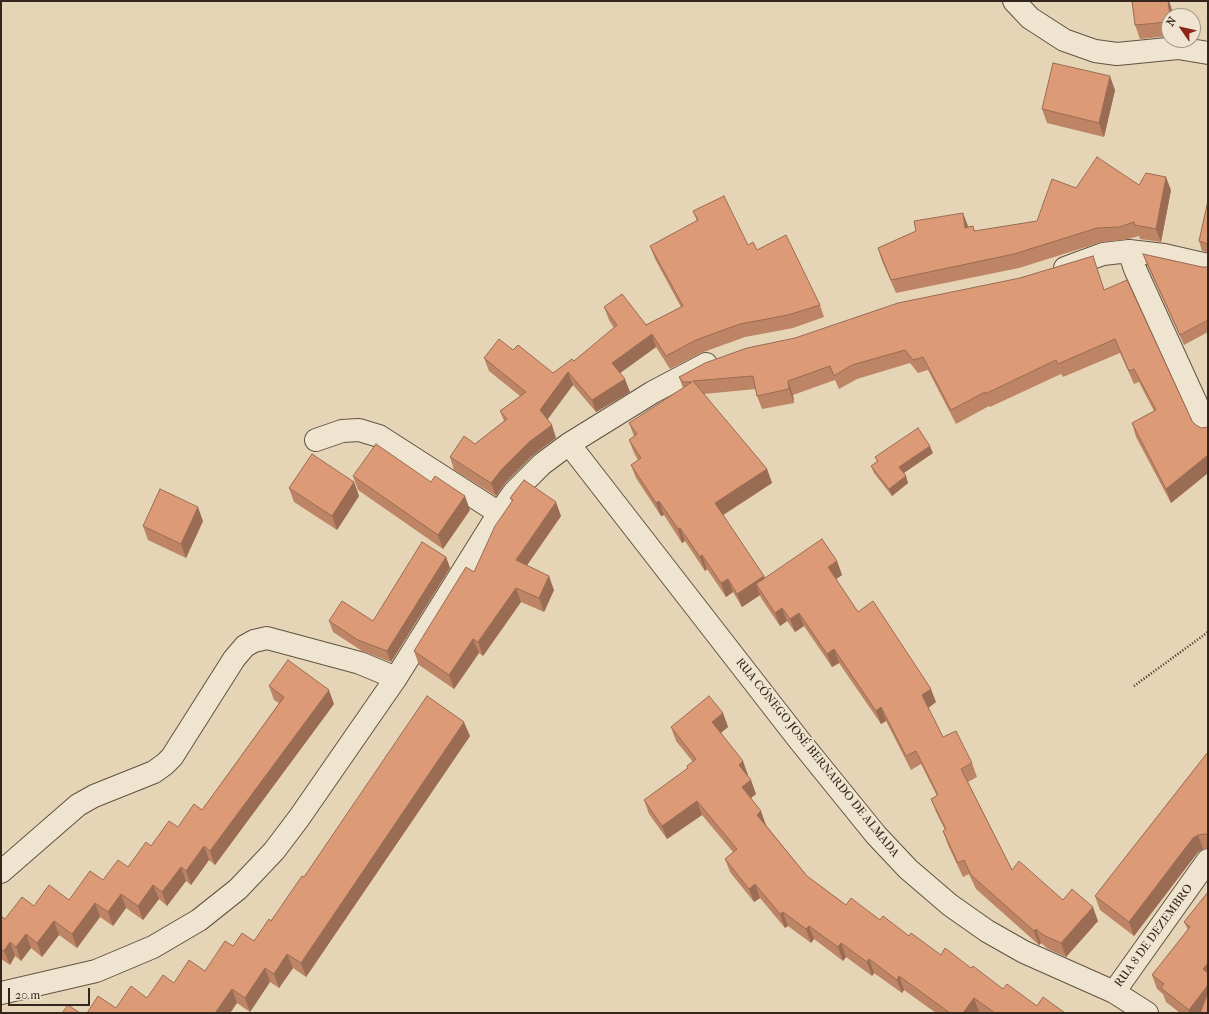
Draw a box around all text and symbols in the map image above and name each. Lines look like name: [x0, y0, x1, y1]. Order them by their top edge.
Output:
north arrow: [1161, 8, 1201, 48]
text: N: [1164, 14, 1179, 29]
street label: RUA CÓNEGO JOSÉ BERNARDO DE ALMADA: [732, 656, 902, 860]
street label: RUA 8 DE DEZEMBRO: [1112, 882, 1196, 990]
scale bar: [10, 980, 92, 1006]
text: 20 m: [15, 988, 40, 1002]

